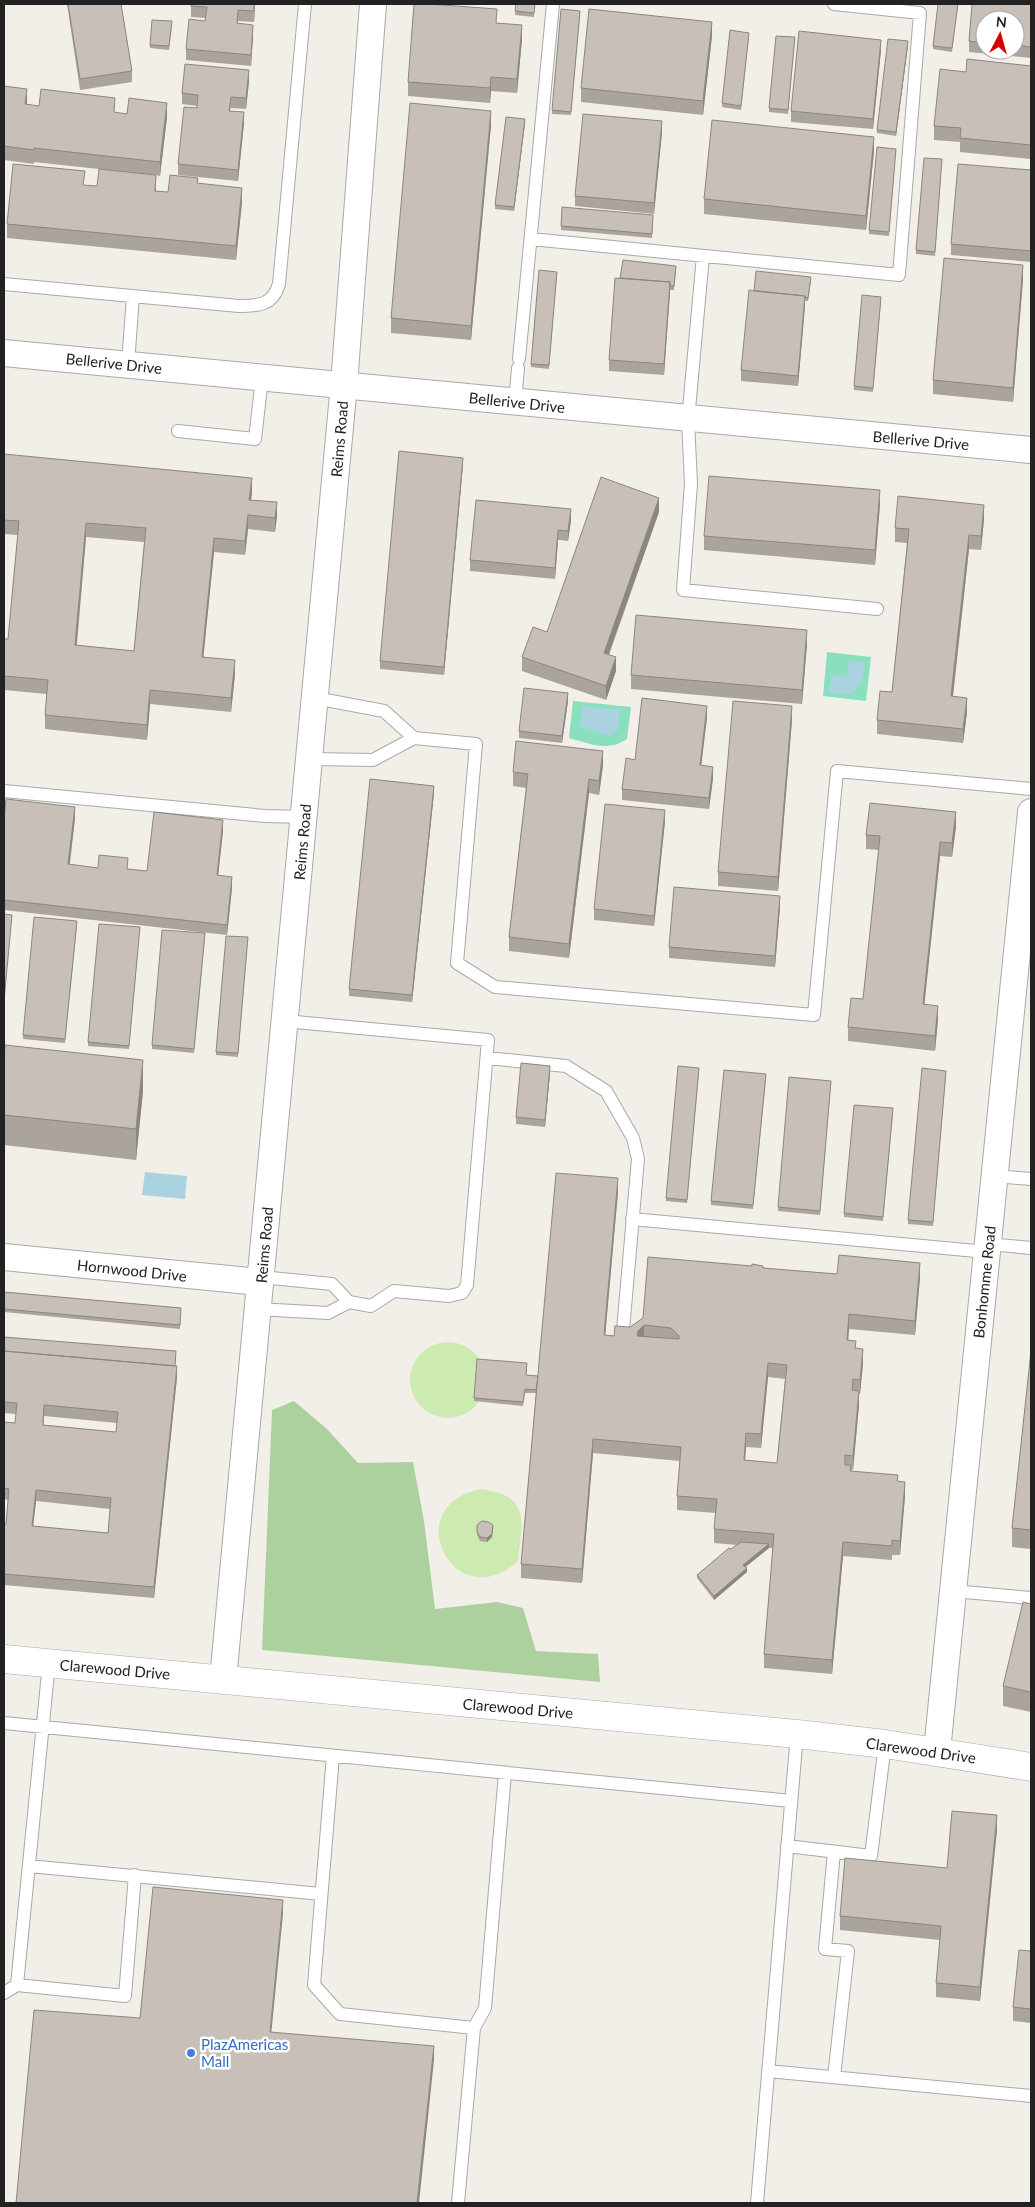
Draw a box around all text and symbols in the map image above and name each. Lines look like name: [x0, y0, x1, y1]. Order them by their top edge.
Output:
north arrow: [975, 10, 1025, 60]
text: N: [995, 13, 1008, 31]
street label: Bellerive Drive: [65, 349, 163, 377]
street label: Bellerive Drive: [468, 388, 566, 416]
street label: Reims Road: [327, 400, 351, 478]
street label: Bellerive Drive: [872, 427, 970, 453]
street label: Reims Road: [290, 803, 314, 881]
street label: Reims Road: [252, 1206, 276, 1284]
street label: Bonhomme Road: [969, 1225, 999, 1339]
street label: Hornwood Drive: [76, 1255, 188, 1285]
street label: Clarewood Drive: [59, 1655, 171, 1683]
street label: Clarewood Drive: [462, 1694, 574, 1722]
street label: Clarewood Drive: [865, 1733, 977, 1767]
place label: PlazAmericas Mall: [201, 2035, 288, 2070]
marker: PlazAmericas Mall: [185, 2047, 197, 2059]

